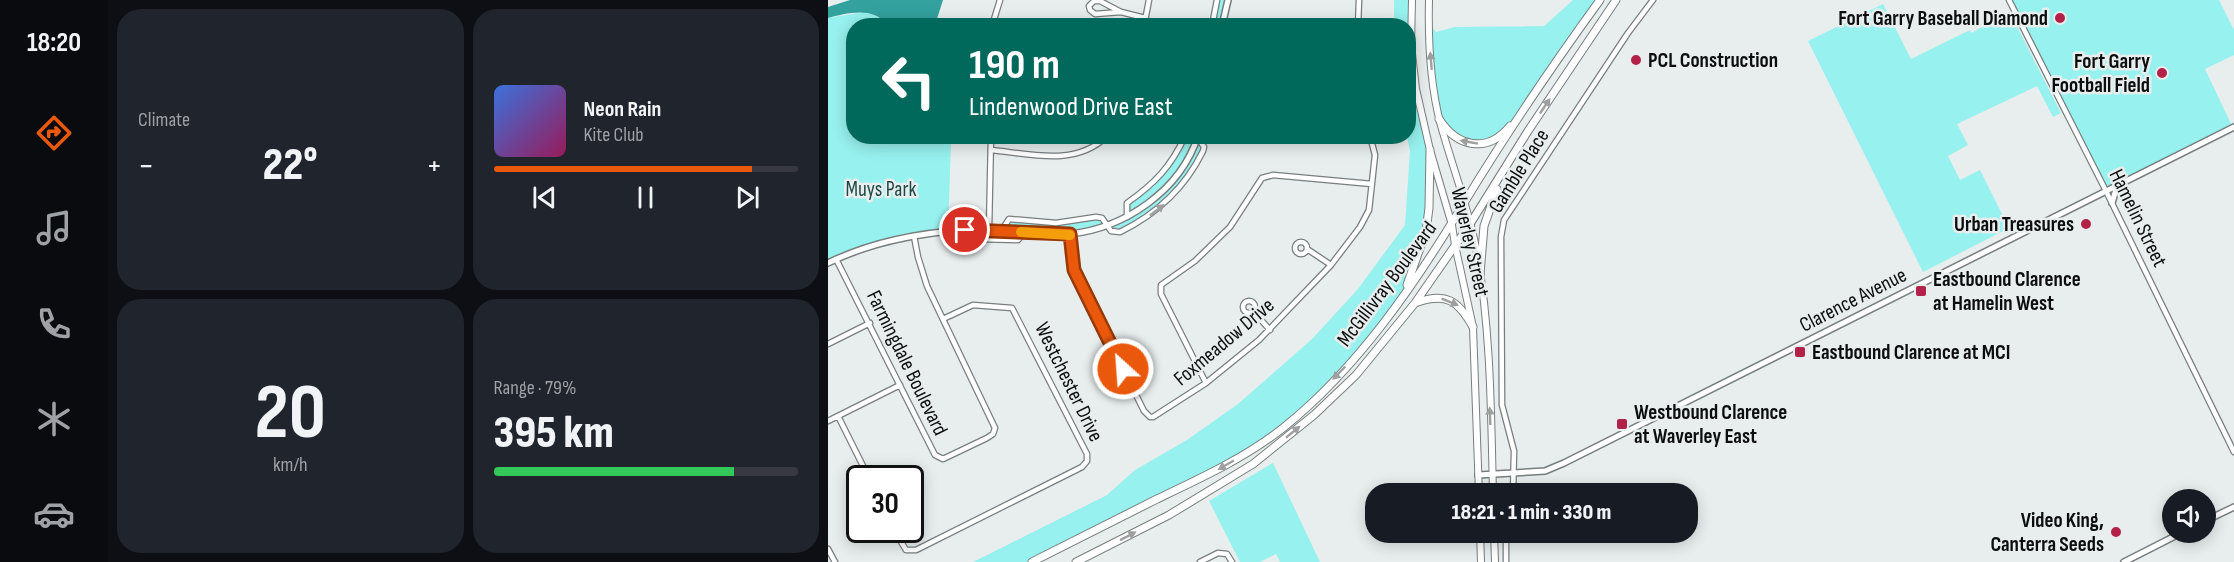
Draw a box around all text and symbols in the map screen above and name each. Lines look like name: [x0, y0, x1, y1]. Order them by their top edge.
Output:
place label: Fort Garry Baseball Diamond: [1838, 6, 2048, 31]
marker: Fort Garry Baseball Diamond: [2053, 11, 2067, 25]
text: 18:20: [27, 27, 81, 59]
text: 190 m: [969, 40, 1060, 91]
icon: left: [870, 42, 948, 120]
place label: PCL Construction: [1648, 48, 1778, 73]
place label: Fort Garry Football Field: [2051, 49, 2150, 98]
one-way arrow: [1426, 52, 1436, 71]
marker: PCL Construction: [1629, 53, 1643, 67]
marker: Fort Garry Football Field: [2155, 66, 2169, 80]
text: Lindenwood Drive East: [969, 91, 1173, 123]
text: Neon Rain: [584, 96, 661, 123]
one-way arrow: [1539, 98, 1551, 114]
text: Climate: [138, 108, 190, 132]
icon: directions: [33, 112, 75, 154]
text: Kite Club: [584, 123, 644, 147]
street label: Gamble Place: [1484, 125, 1554, 217]
one-way arrow: [1459, 137, 1478, 146]
text: 22°: [263, 138, 318, 193]
text: −: [138, 146, 154, 186]
text: +: [426, 146, 442, 186]
street label: Hamelin Street: [2104, 165, 2172, 271]
park label: Muys Park: [846, 177, 916, 202]
icon: previous: [528, 181, 561, 214]
icon: pause: [629, 181, 662, 214]
icon: next: [731, 181, 764, 214]
street label: Waverley Street: [1445, 185, 1495, 299]
pin: [939, 204, 990, 255]
one-way arrow: [1149, 204, 1164, 216]
icon: music: [33, 207, 75, 249]
place label: Urban Treasures: [1954, 212, 2074, 237]
icon: arrive: [948, 213, 981, 246]
street label: McGillivray Boulevard: [1332, 217, 1442, 351]
marker: Urban Treasures: [2079, 217, 2093, 231]
street label: Clarence Avenue: [1795, 262, 1911, 338]
place label: Eastbound Clarence at Hamelin West: [1933, 267, 2081, 316]
marker: Eastbound Clarence at Hamelin West: [1914, 284, 1928, 298]
street label: Farmingdale Boulevard: [861, 286, 953, 440]
street label: Foxmeadow Drive: [1169, 293, 1279, 391]
one-way arrow: [1441, 297, 1459, 307]
icon: phone: [33, 303, 75, 345]
street label: Westchester Drive: [1029, 318, 1109, 446]
position arrow: [1091, 337, 1155, 401]
place label: Eastbound Clarence at MCI: [1812, 340, 2010, 365]
marker: Eastbound Clarence at MCI: [1793, 345, 1807, 359]
one-way arrow: [1333, 366, 1347, 380]
text: 20: [255, 367, 326, 460]
text: Range · 79%: [494, 376, 576, 400]
icon: climate: [33, 398, 75, 440]
place label: Westbound Clarence at Waverley East: [1634, 400, 1787, 449]
text: 395 km: [494, 406, 614, 461]
one-way arrow: [1486, 407, 1495, 426]
marker: Westbound Clarence at Waverley East: [1615, 417, 1629, 431]
one-way arrow: [1285, 427, 1300, 439]
text: km/h: [273, 453, 308, 477]
one-way arrow: [1218, 459, 1234, 470]
speed limit sign: 30: [846, 465, 924, 543]
map controls: [2162, 489, 2216, 543]
button: sound: [2162, 489, 2216, 543]
icon: car: [33, 493, 75, 535]
text: 18:21 · 1 min · 330 m: [1452, 499, 1611, 526]
place label: Video King, Canterra Seeds: [1990, 508, 2104, 557]
marker: Video King, Canterra Seeds: [2109, 525, 2123, 539]
one-way arrow: [1119, 531, 1137, 541]

